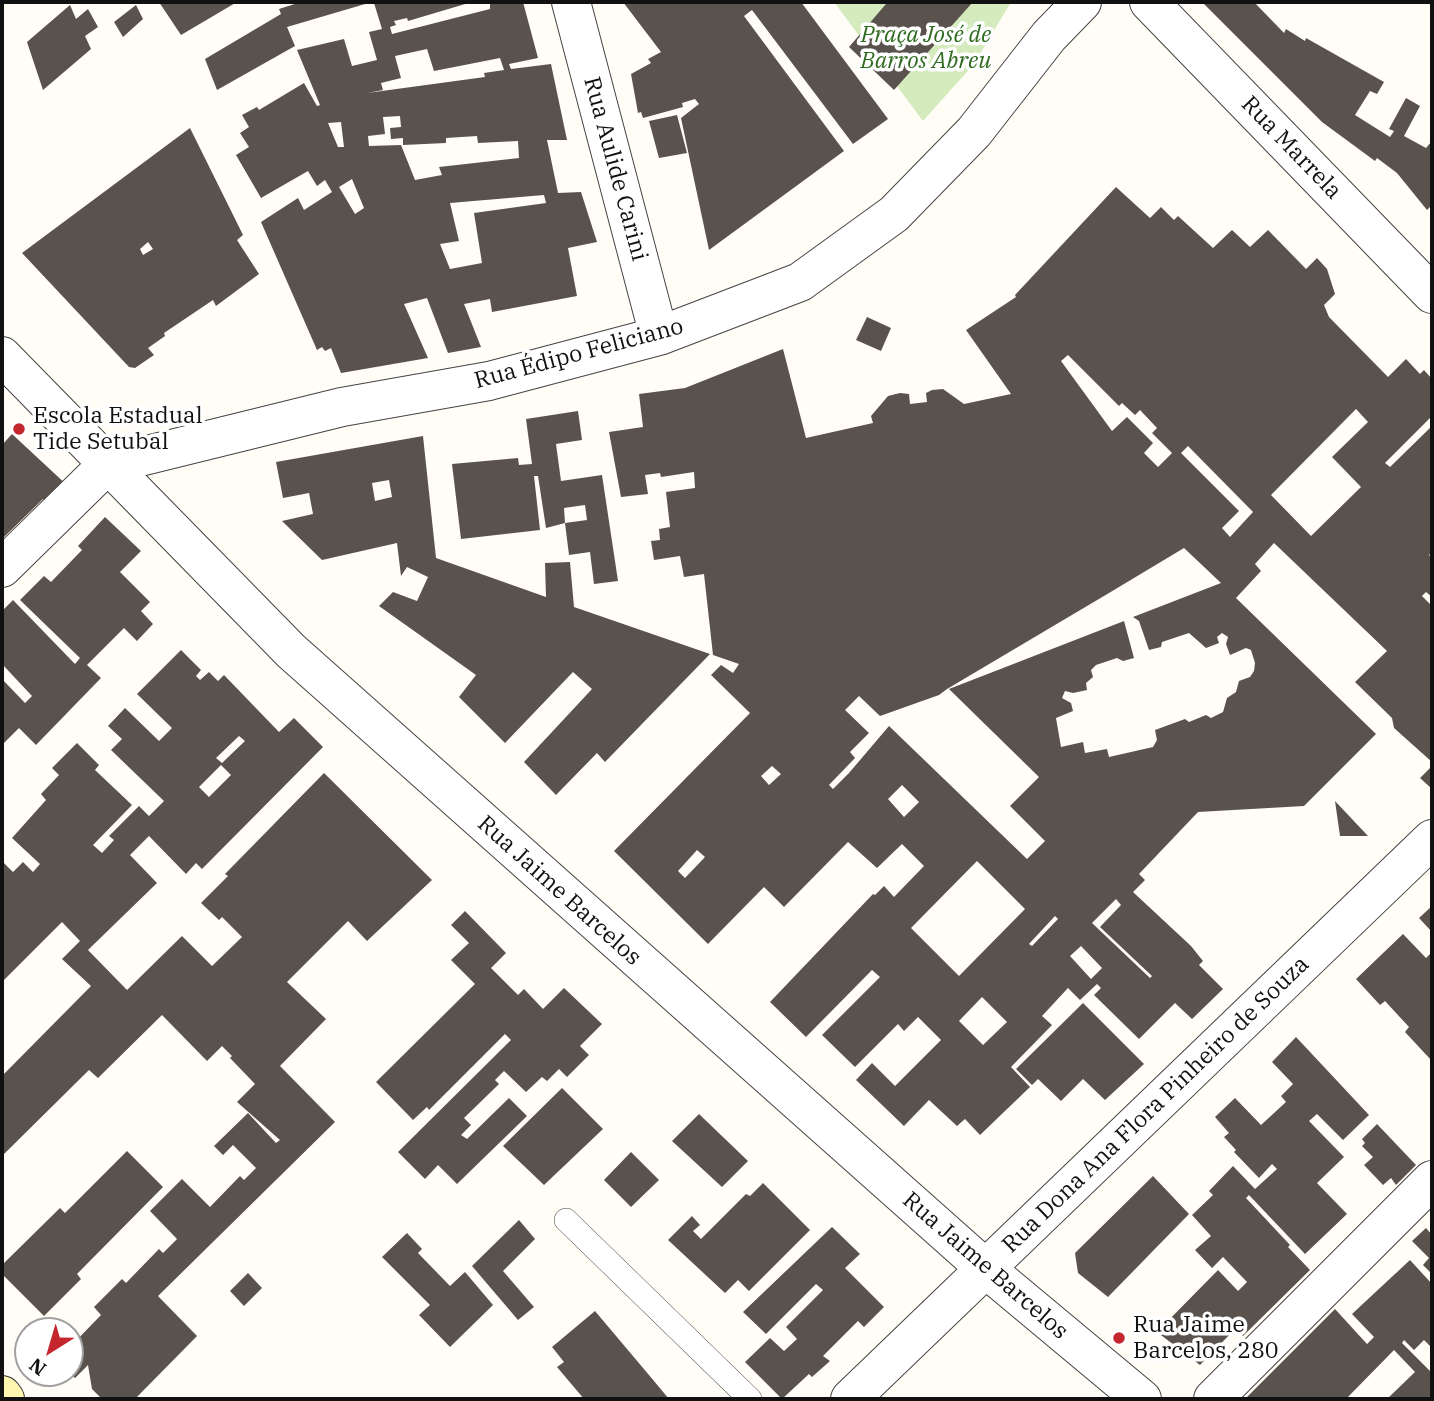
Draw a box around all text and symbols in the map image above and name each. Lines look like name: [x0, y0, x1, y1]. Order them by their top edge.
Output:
park label: Praça José de Barros Abreu: [861, 21, 991, 75]
street label: Rua Aulide Carini: [577, 74, 653, 264]
street label: Rua Marrela: [1235, 91, 1347, 205]
street label: Rua Édipo Feliciano: [472, 313, 686, 395]
place label: Escola Estadual Tide Setubal: [33, 402, 203, 456]
marker: Escola Estadual Tide Setubal: [11, 421, 27, 437]
street label: Rua Jaime Barcelos: [472, 810, 646, 972]
street label: Rua Dona Ana Flora Pinheiro de Souza: [997, 951, 1315, 1259]
street label: Rua Jaime Barcelos: [897, 1187, 1073, 1345]
place label: Rua Jaime Barcelos, 280: [1133, 1311, 1279, 1365]
north arrow: [14, 1317, 84, 1387]
marker: Rua Jaime Barcelos, 280: [1111, 1330, 1127, 1346]
text: N: [24, 1353, 51, 1381]

